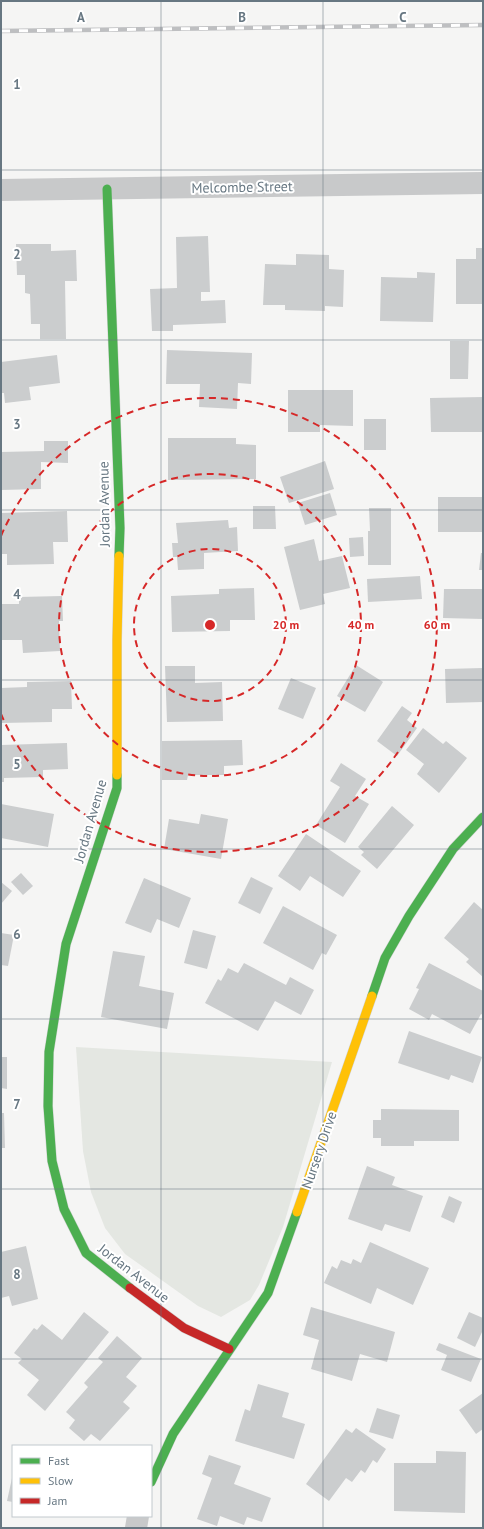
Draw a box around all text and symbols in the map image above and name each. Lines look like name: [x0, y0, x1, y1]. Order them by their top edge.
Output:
text: A: [77, 9, 85, 26]
text: B: [238, 9, 246, 26]
text: C: [399, 9, 407, 26]
text: 1: [13, 76, 21, 93]
street label: Melcombe Street: [191, 177, 293, 197]
text: 2: [13, 246, 21, 263]
text: 3: [13, 416, 21, 433]
street label: Jordan Avenue: [94, 461, 114, 548]
text: 4: [13, 586, 21, 603]
text: 20 m: [273, 617, 299, 632]
text: 40 m: [348, 617, 374, 632]
text: 60 m: [424, 617, 450, 632]
centre of rings: [203, 618, 217, 632]
text: 5: [13, 756, 21, 773]
street label: Jordan Avenue: [69, 777, 110, 866]
text: 6: [13, 926, 21, 943]
text: 7: [13, 1096, 21, 1113]
street label: Nursery Drive: [297, 1109, 341, 1191]
street label: Jordan Avenue: [94, 1239, 173, 1306]
text: 8: [13, 1266, 21, 1283]
legend: [12, 1445, 152, 1517]
text: Fast: [48, 1453, 69, 1468]
text: Slow: [48, 1473, 73, 1488]
text: Jam: [47, 1493, 67, 1508]

